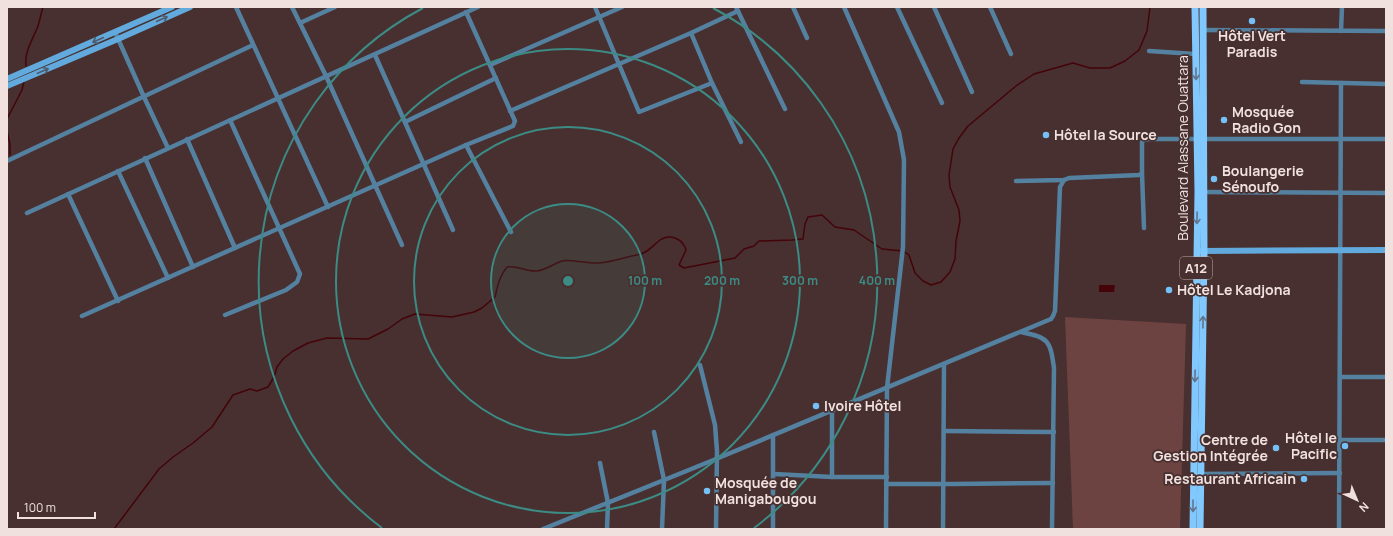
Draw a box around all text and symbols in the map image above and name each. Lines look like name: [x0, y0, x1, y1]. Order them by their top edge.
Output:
one-way arrow: [156, 15, 168, 23]
marker: Hôtel Vert Paradis: [1247, 16, 1257, 26]
place label: Hôtel Vert Paradis: [1218, 26, 1286, 61]
one-way arrow: [92, 36, 104, 44]
street label: Boulevard Alassane Ouattara: [1173, 55, 1192, 241]
one-way arrow: [37, 66, 49, 74]
one-way arrow: [1192, 67, 1200, 80]
place label: Mosquée Radio Gon: [1232, 102, 1301, 137]
marker: Mosquée Radio Gon: [1219, 115, 1229, 125]
place label: Hôtel la Source: [1054, 125, 1157, 144]
marker: Hôtel la Source: [1041, 130, 1051, 140]
place label: Boulangerie Sénoufo: [1222, 161, 1304, 196]
marker: Boulangerie Sénoufo: [1209, 174, 1219, 184]
one-way arrow: [1193, 211, 1201, 224]
road number: A12: [1180, 257, 1212, 279]
text: 100 m: [628, 272, 662, 289]
text: 200 m: [704, 272, 740, 289]
text: 300 m: [782, 272, 818, 289]
text: 400 m: [859, 272, 895, 289]
centre of rings: [561, 274, 575, 288]
place label: Hôtel Le Kadjona: [1177, 280, 1291, 299]
marker: Hôtel Le Kadjona: [1164, 285, 1174, 295]
one-way arrow: [1199, 316, 1207, 329]
one-way arrow: [1191, 369, 1199, 382]
place label: Ivoire Hôtel: [824, 396, 901, 415]
marker: Ivoire Hôtel: [811, 401, 821, 411]
place label: Hôtel le Pacific: [1285, 428, 1337, 463]
place label: Centre de Gestion Intégrée: [1153, 430, 1268, 465]
marker: Hôtel le Pacific: [1340, 441, 1350, 451]
marker: Centre de Gestion Intégrée: [1271, 443, 1281, 453]
place label: Restaurant Africain: [1164, 469, 1296, 488]
place label: Mosquée de Manigabougou: [715, 473, 816, 508]
marker: Restaurant Africain: [1299, 474, 1309, 484]
north arrow: [1337, 480, 1377, 520]
marker: Mosquée de Manigabougou: [702, 486, 712, 496]
scale bar: [18, 494, 95, 520]
text: 100 m: [24, 499, 56, 516]
one-way arrow: [1189, 499, 1197, 512]
text: N: [1356, 499, 1372, 516]

